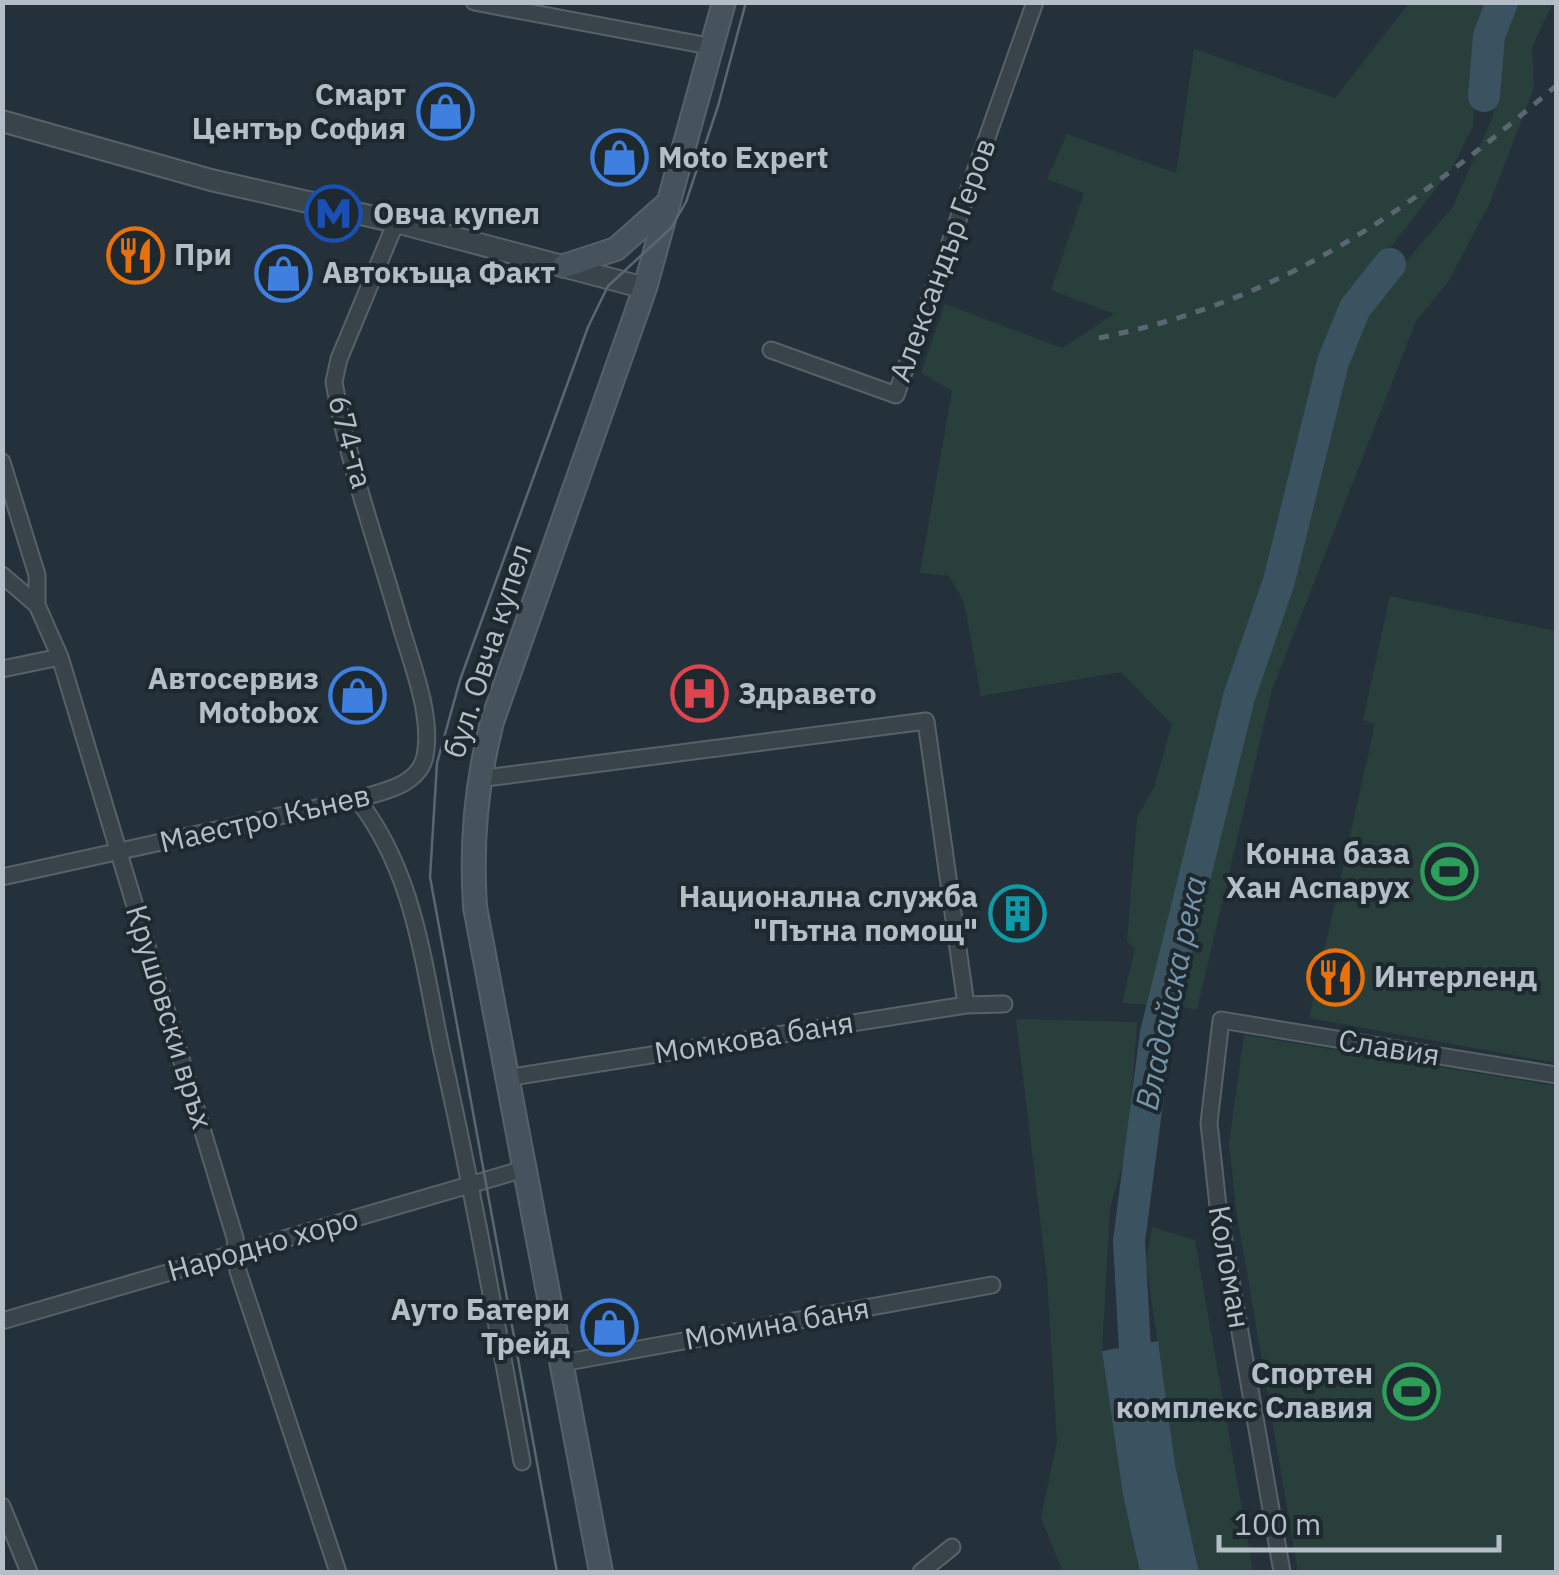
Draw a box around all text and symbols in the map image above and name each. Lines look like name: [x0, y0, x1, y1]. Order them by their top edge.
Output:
place label: Смарт Център София: [192, 74, 406, 147]
shop icon: Смарт Център София: [415, 82, 475, 142]
shop icon: Moto Expert: [589, 128, 649, 188]
street label: Александър Геров: [879, 132, 1004, 387]
place label: Moto Expert: [658, 137, 829, 176]
metro station icon: Овча купел: [304, 184, 364, 244]
place label: Овча купел: [373, 193, 540, 232]
restaurant icon: При: [105, 225, 165, 285]
place label: При: [174, 234, 232, 273]
shop icon: Автокъща Факт: [253, 243, 313, 303]
place label: Автокъща Факт: [322, 252, 556, 291]
street label: 674-та: [320, 391, 383, 492]
street label: бул. Овча купел: [434, 539, 540, 762]
place label: Автосервиз Motobox: [148, 658, 319, 731]
hospital icon: Здравето: [669, 664, 729, 724]
shop icon: Автосервиз Motobox: [328, 666, 388, 726]
place label: Здравето: [738, 673, 877, 712]
street label: Маестро Кънев: [156, 774, 374, 861]
place label: Конна база Хан Аспарух: [1226, 833, 1410, 906]
sports icon: Конна база Хан Аспарух: [1419, 841, 1479, 901]
water label: Владайска река: [1125, 872, 1215, 1114]
place label: Национална служба "Пътна помощ": [679, 876, 978, 949]
building icon: Национална служба "Пътна помощ": [987, 884, 1047, 944]
street label: Крушовски връх: [118, 900, 223, 1133]
restaurant icon: Интерленд: [1305, 947, 1365, 1007]
place label: Интерленд: [1374, 956, 1537, 995]
street label: Момкова баня: [651, 1002, 856, 1072]
street label: Славия: [1336, 1019, 1443, 1074]
street label: Народно хоро: [163, 1198, 362, 1289]
street label: Коломан: [1200, 1202, 1260, 1331]
street label: Момина баня: [681, 1287, 872, 1358]
place label: Ауто Батери Трейд: [391, 1289, 570, 1362]
shop icon: Ауто Батери Трейд: [579, 1297, 639, 1357]
place label: Спортен комплекс Славия: [1116, 1353, 1373, 1426]
sports icon: Спортен комплекс Славия: [1382, 1361, 1442, 1421]
scale bar: [1219, 1490, 1499, 1552]
text: 100 m: [1234, 1504, 1321, 1543]

